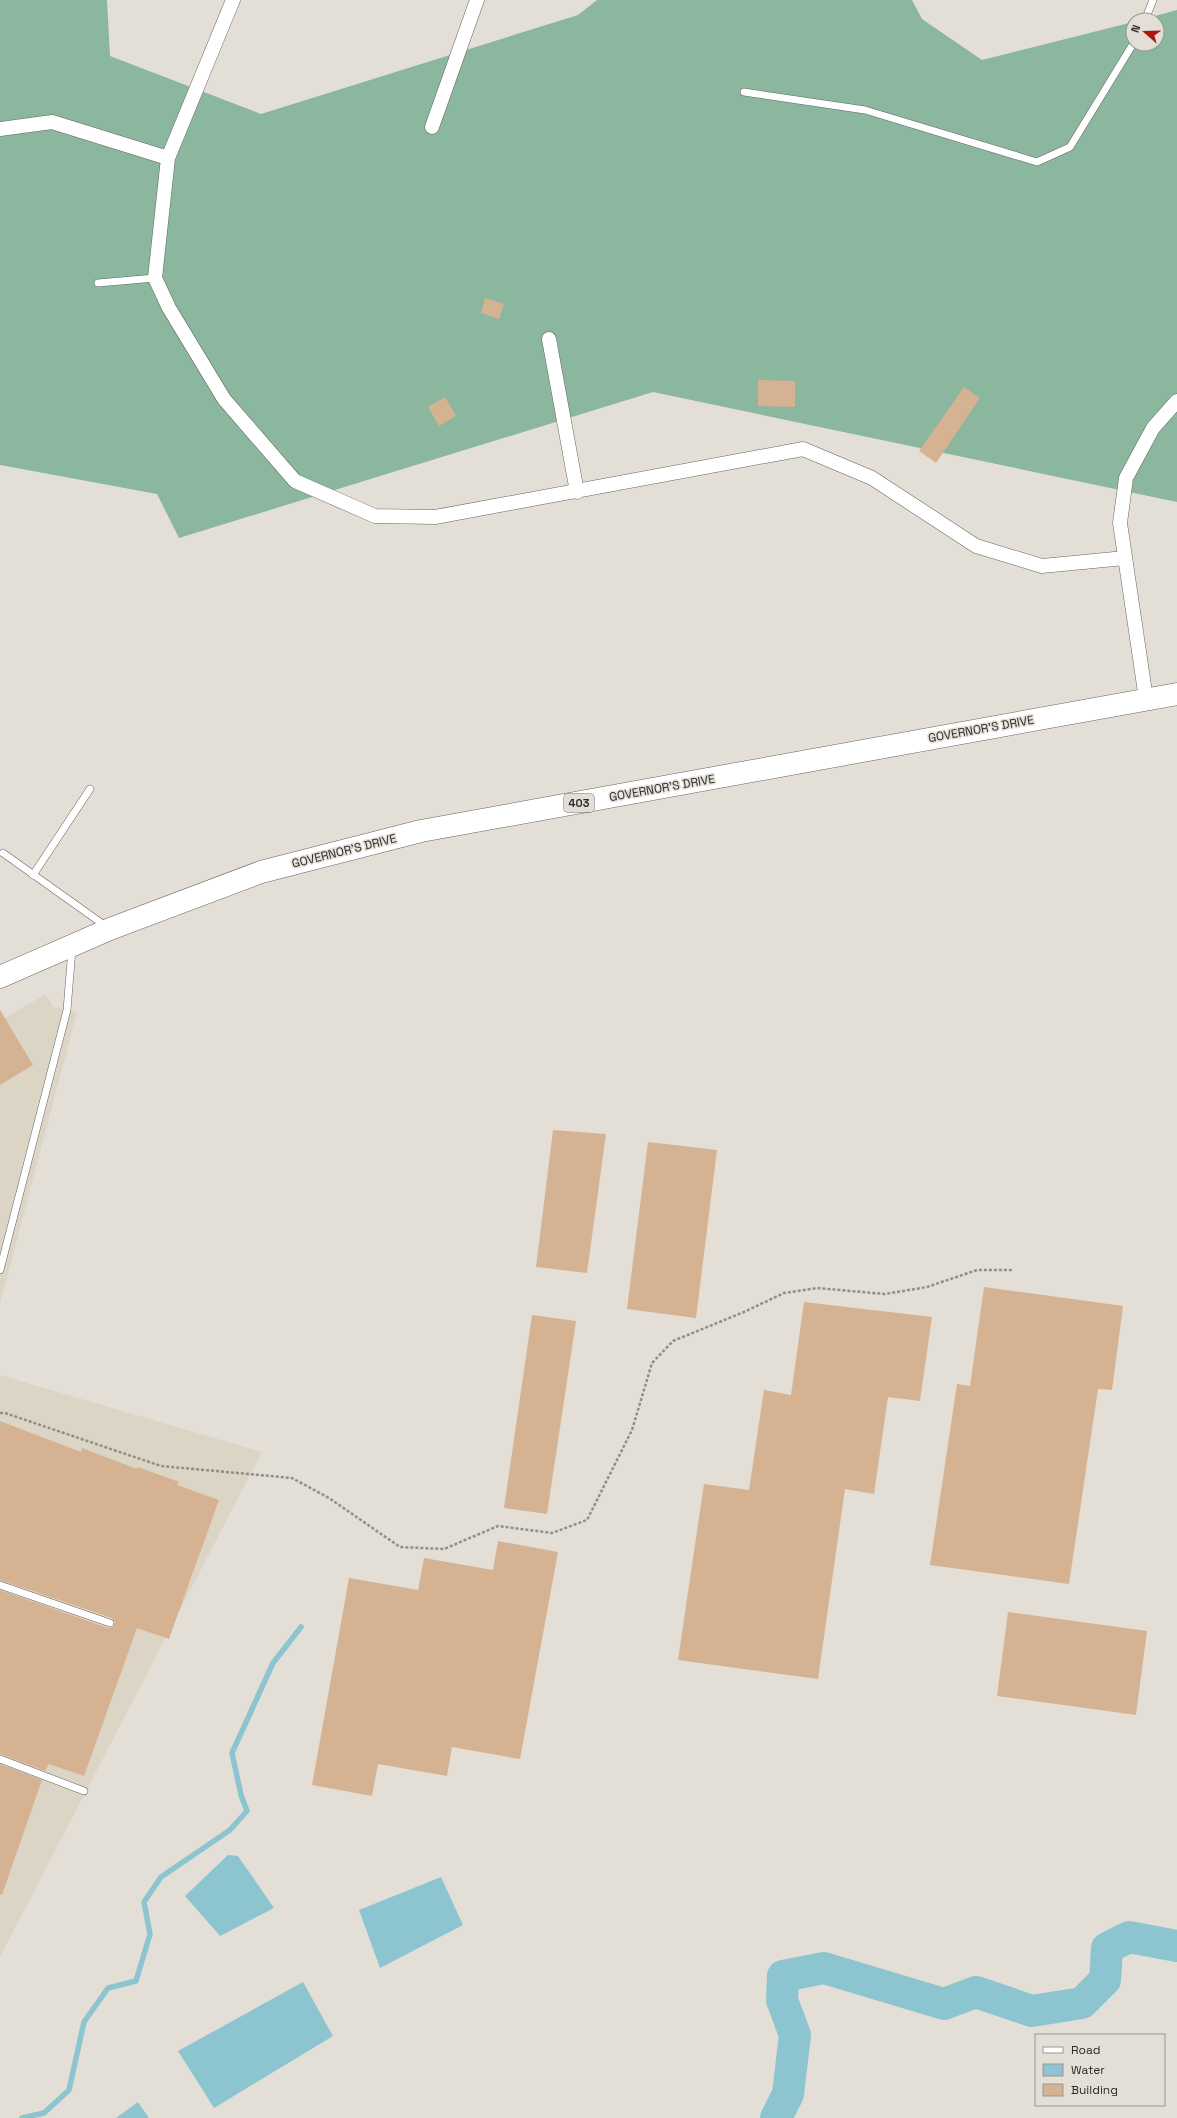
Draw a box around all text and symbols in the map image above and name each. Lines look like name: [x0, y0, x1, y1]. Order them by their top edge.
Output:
north arrow: [1125, 12, 1165, 52]
text: N: [1128, 23, 1143, 34]
street label: GOVERNOR'S DRIVE: [927, 712, 1035, 746]
street label: GOVERNOR'S DRIVE: [608, 771, 716, 805]
road number: 403: [564, 794, 594, 812]
street label: GOVERNOR'S DRIVE: [290, 830, 398, 872]
legend: [1035, 2034, 1165, 2106]
text: Road: [1071, 2042, 1100, 2058]
text: Water: [1071, 2062, 1105, 2078]
text: Building: [1071, 2082, 1118, 2098]

